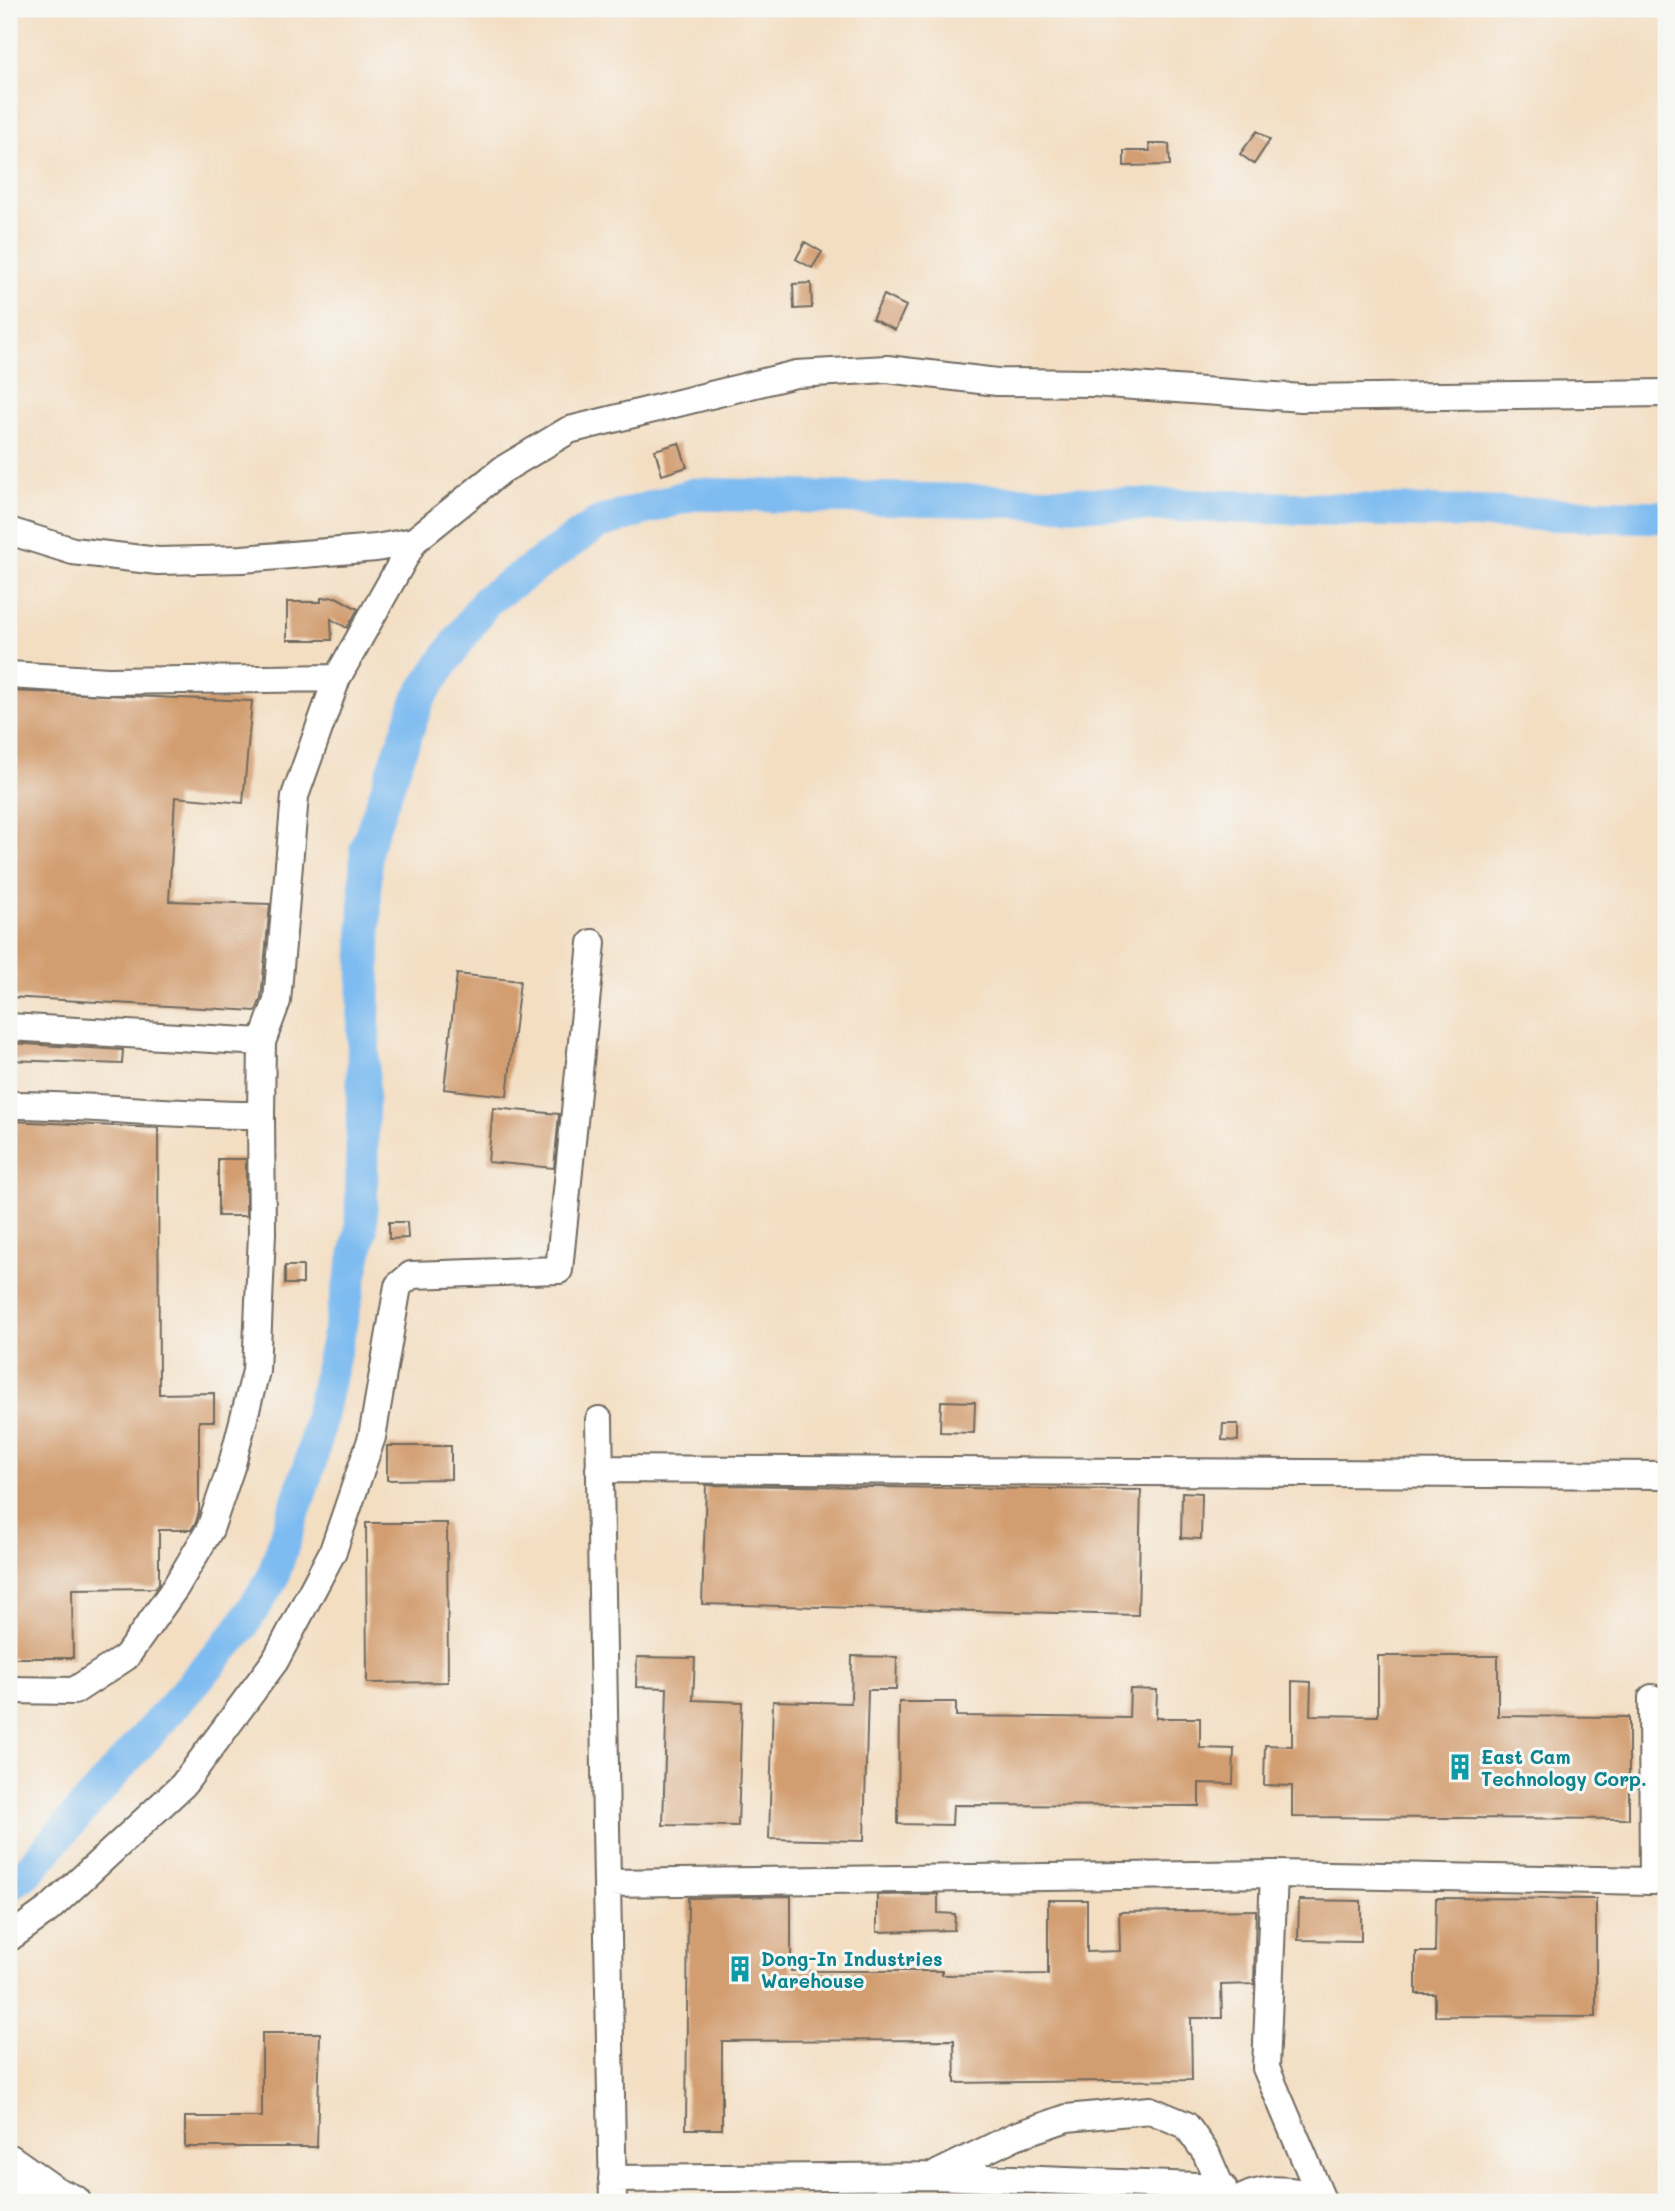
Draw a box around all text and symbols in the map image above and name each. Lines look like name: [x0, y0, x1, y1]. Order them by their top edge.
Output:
place label: East Cam Technology Corp.: [1481, 1744, 1647, 1791]
building icon: East Cam Technology Corp.: [1445, 1752, 1475, 1782]
place label: Dong-In Industries Warehouse: [761, 1946, 943, 1993]
building icon: Dong-In Industries Warehouse: [725, 1954, 755, 1984]

